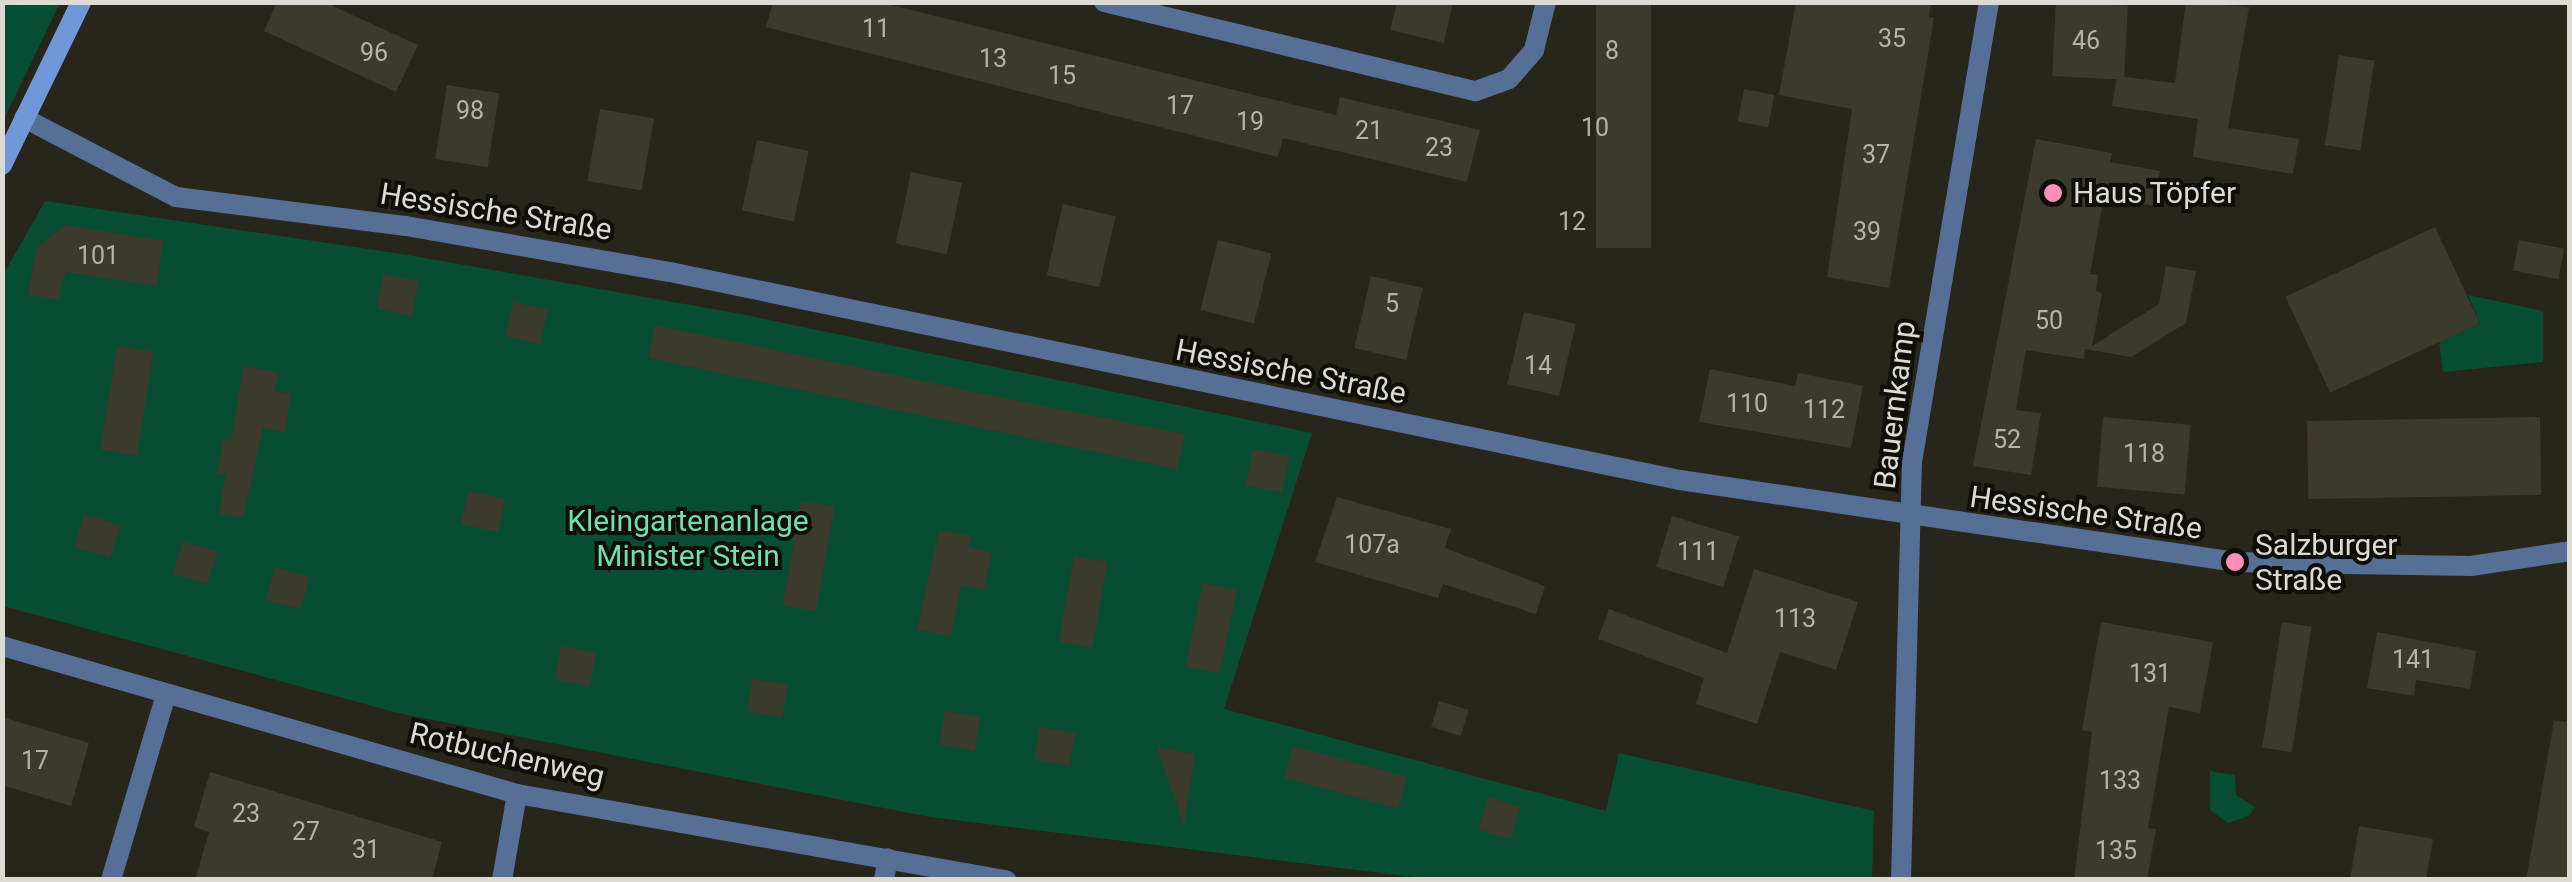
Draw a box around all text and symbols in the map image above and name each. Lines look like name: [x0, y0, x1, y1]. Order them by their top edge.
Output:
house number: 11: [862, 14, 890, 44]
house number: 35: [1878, 24, 1906, 54]
house number: 46: [2072, 26, 2100, 56]
house number: 8: [1605, 36, 1619, 66]
house number: 96: [360, 38, 388, 68]
house number: 13: [979, 44, 1007, 74]
house number: 15: [1048, 61, 1076, 91]
house number: 17: [1166, 91, 1194, 121]
house number: 98: [456, 96, 484, 126]
house number: 19: [1236, 107, 1264, 137]
house number: 10: [1581, 113, 1609, 143]
house number: 21: [1355, 116, 1383, 146]
house number: 23: [1425, 133, 1453, 163]
house number: 37: [1862, 140, 1890, 170]
place label: Haus Töpfer: [2073, 175, 2237, 211]
street label: Hessische Straße: [378, 176, 614, 248]
marker: Haus Töpfer: [2042, 182, 2064, 204]
house number: 12: [1558, 207, 1586, 237]
house number: 39: [1853, 217, 1881, 247]
house number: 101: [77, 241, 119, 271]
house number: 5: [1385, 289, 1399, 319]
house number: 50: [2035, 306, 2063, 336]
street label: Bauernkamp: [1867, 319, 1923, 491]
street label: Hessische Straße: [1173, 332, 1409, 412]
house number: 14: [1524, 351, 1552, 381]
house number: 110: [1726, 389, 1768, 419]
house number: 112: [1803, 395, 1845, 425]
house number: 52: [1993, 425, 2021, 455]
house number: 118: [2123, 439, 2165, 469]
street label: Hessische Straße: [1968, 479, 2204, 547]
park label: Kleingartenanlage Minister Stein: [567, 503, 809, 574]
place label: Salzburger Straße: [2255, 527, 2398, 598]
house number: 107a: [1344, 530, 1400, 560]
house number: 111: [1677, 537, 1719, 567]
marker: Salzburger Straße: [2224, 551, 2246, 573]
house number: 113: [1774, 604, 1816, 634]
house number: 141: [2392, 645, 2434, 675]
house number: 131: [2129, 659, 2171, 689]
street label: Rotbuchenweg: [406, 715, 608, 795]
house number: 17: [21, 746, 49, 776]
house number: 133: [2099, 766, 2141, 796]
house number: 23: [232, 799, 260, 829]
house number: 27: [292, 817, 320, 847]
house number: 31: [352, 835, 380, 865]
house number: 135: [2095, 836, 2137, 866]

